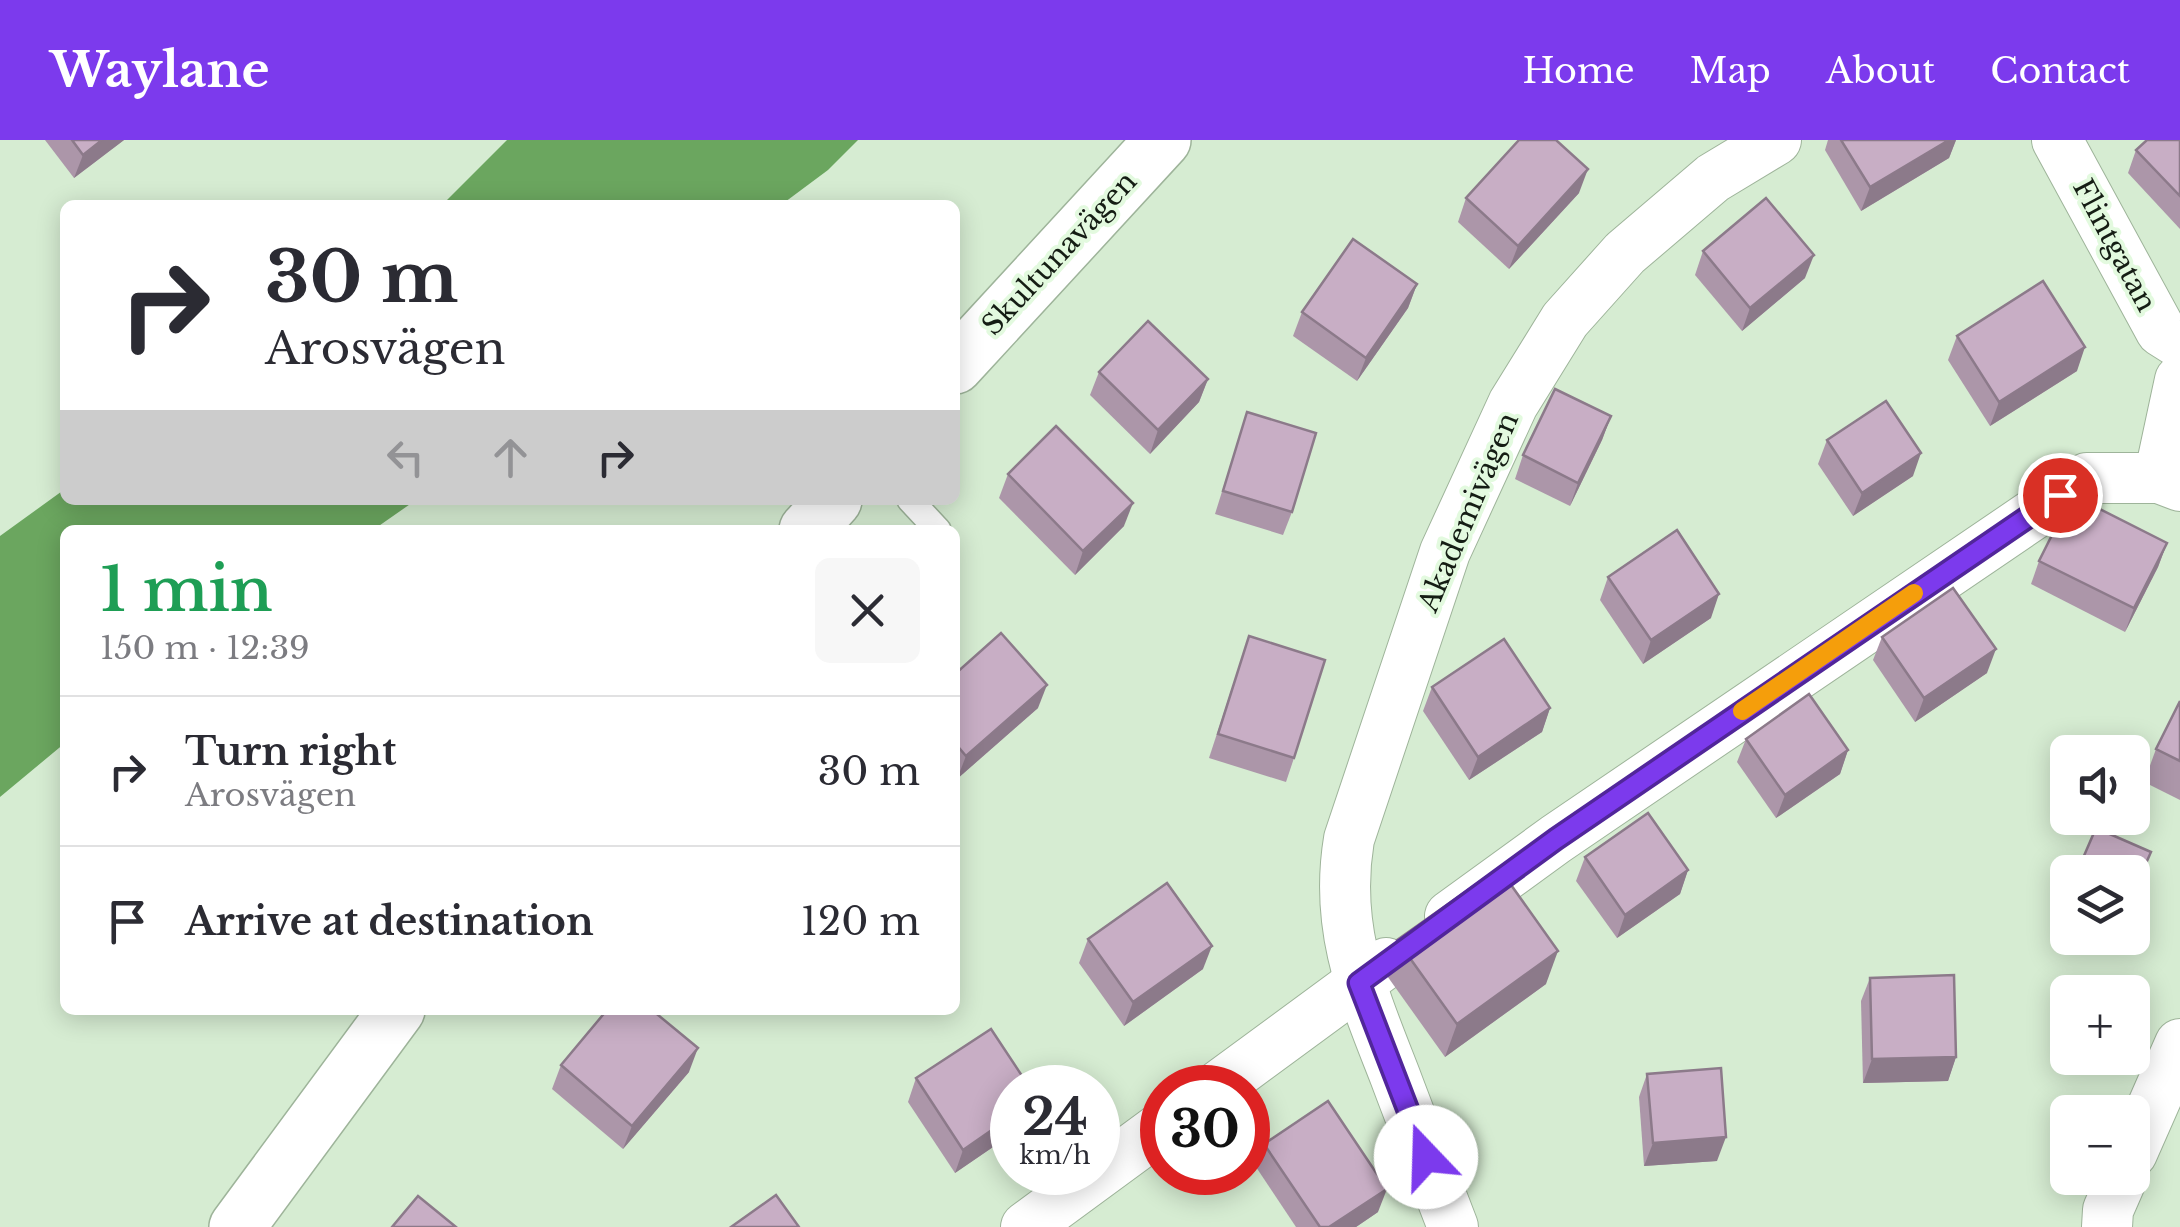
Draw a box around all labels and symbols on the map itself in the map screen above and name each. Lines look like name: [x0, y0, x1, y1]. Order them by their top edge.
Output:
street label: Skultunavägen: [975, 164, 1144, 342]
street label: Flintgatan: [2065, 173, 2164, 317]
street label: Akademivägen: [1410, 407, 1526, 618]
pin: [2018, 453, 2103, 538]
speed limit sign: 30: [1140, 1065, 1270, 1195]
position arrow: [1374, 1105, 1478, 1209]

